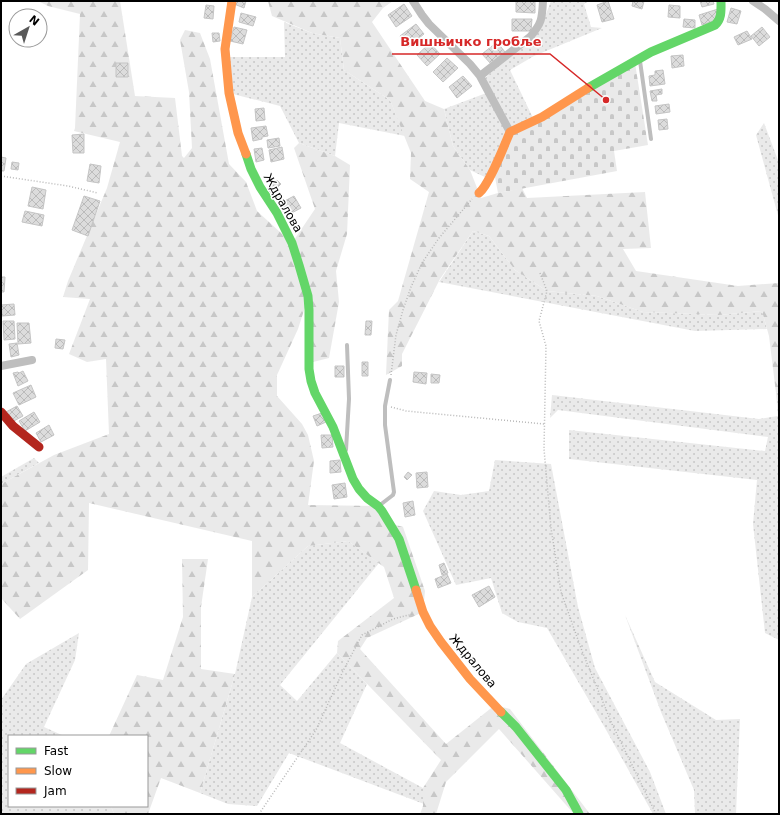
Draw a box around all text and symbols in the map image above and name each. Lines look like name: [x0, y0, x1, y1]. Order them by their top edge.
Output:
north arrow: [8, 8, 48, 48]
text: N: [26, 13, 42, 29]
callout: Вишњичко гробље: [392, 29, 550, 54]
text: Вишњичко гробље: [400, 34, 542, 49]
street label: Ждралова: [261, 171, 305, 235]
street label: Ждралова: [447, 631, 499, 691]
legend: [8, 735, 148, 807]
text: Fast: [44, 744, 68, 758]
text: Slow: [44, 764, 72, 778]
text: Jam: [43, 784, 67, 798]

